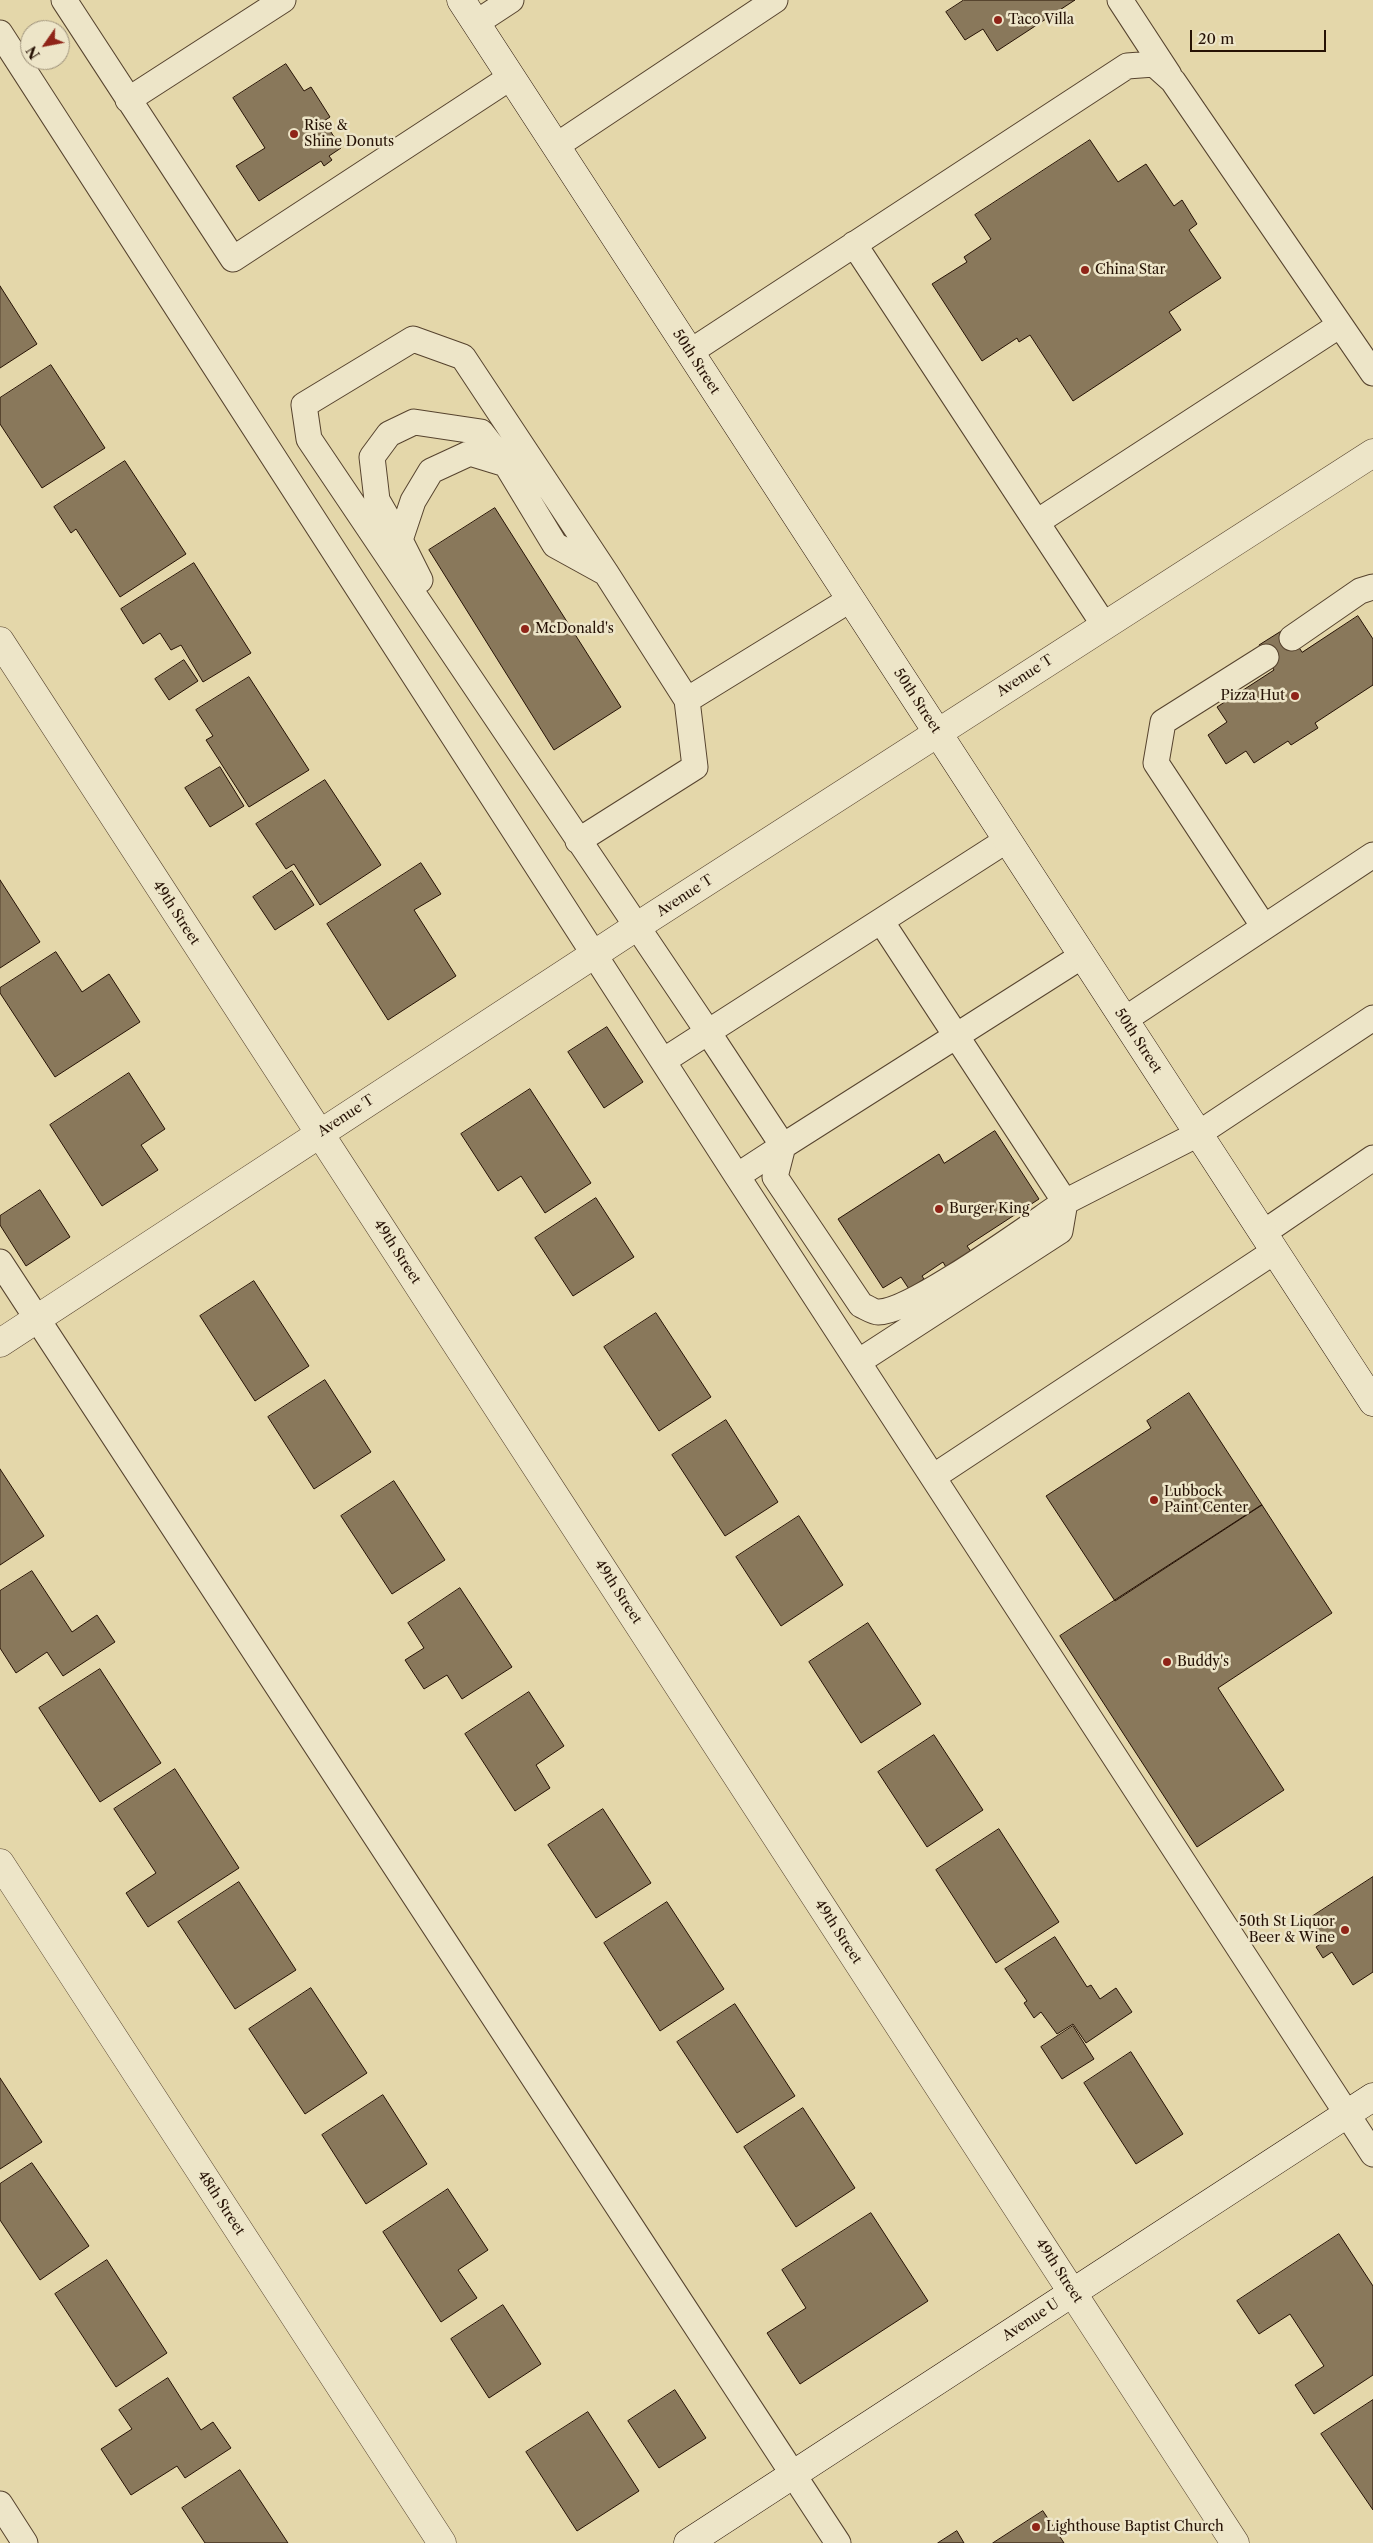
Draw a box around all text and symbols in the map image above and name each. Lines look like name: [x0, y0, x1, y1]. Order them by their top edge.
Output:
place label: Taco Villa: [1008, 12, 1074, 28]
marker: Taco Villa: [992, 14, 1004, 26]
north arrow: [20, 20, 70, 70]
scale bar: [1193, 20, 1329, 52]
text: 20 m: [1198, 29, 1234, 48]
text: N: [22, 43, 44, 63]
place label: Rise & Shine Donuts: [304, 118, 394, 150]
marker: Rise & Shine Donuts: [288, 128, 300, 140]
place label: China Star: [1095, 262, 1165, 278]
marker: China Star: [1079, 264, 1091, 276]
street label: 50th Street: [669, 327, 723, 397]
place label: McDonald's: [535, 621, 614, 637]
marker: McDonald's: [519, 623, 531, 635]
street label: Avenue T: [994, 652, 1056, 700]
street label: 50th Street: [890, 666, 944, 736]
place label: Pizza Hut: [1221, 688, 1285, 704]
marker: Pizza Hut: [1289, 690, 1301, 702]
street label: Avenue T: [654, 872, 716, 920]
street label: 49th Street: [149, 878, 203, 948]
street label: 50th Street: [1111, 1006, 1165, 1076]
street label: Avenue T: [315, 1092, 377, 1140]
place label: Burger King: [949, 1201, 1029, 1217]
marker: Burger King: [933, 1203, 945, 1215]
street label: 49th Street: [370, 1217, 424, 1287]
place label: Lubbock Paint Center: [1164, 1484, 1248, 1516]
marker: Lubbock Paint Center: [1148, 1494, 1160, 1506]
street label: 49th Street: [591, 1557, 645, 1627]
place label: Buddy's: [1177, 1654, 1229, 1670]
marker: Buddy's: [1161, 1656, 1173, 1668]
street label: 49th Street: [811, 1897, 865, 1967]
place label: 50th St Liquor Beer & Wine: [1239, 1914, 1335, 1946]
marker: 50th St Liquor Beer & Wine: [1339, 1924, 1351, 1936]
street label: 48th Street: [194, 2168, 248, 2238]
street label: 49th Street: [1032, 2236, 1086, 2306]
street label: Avenue U: [999, 2295, 1063, 2345]
place label: Lighthouse Baptist Church: [1046, 2519, 1224, 2535]
marker: Lighthouse Baptist Church: [1030, 2521, 1042, 2533]

